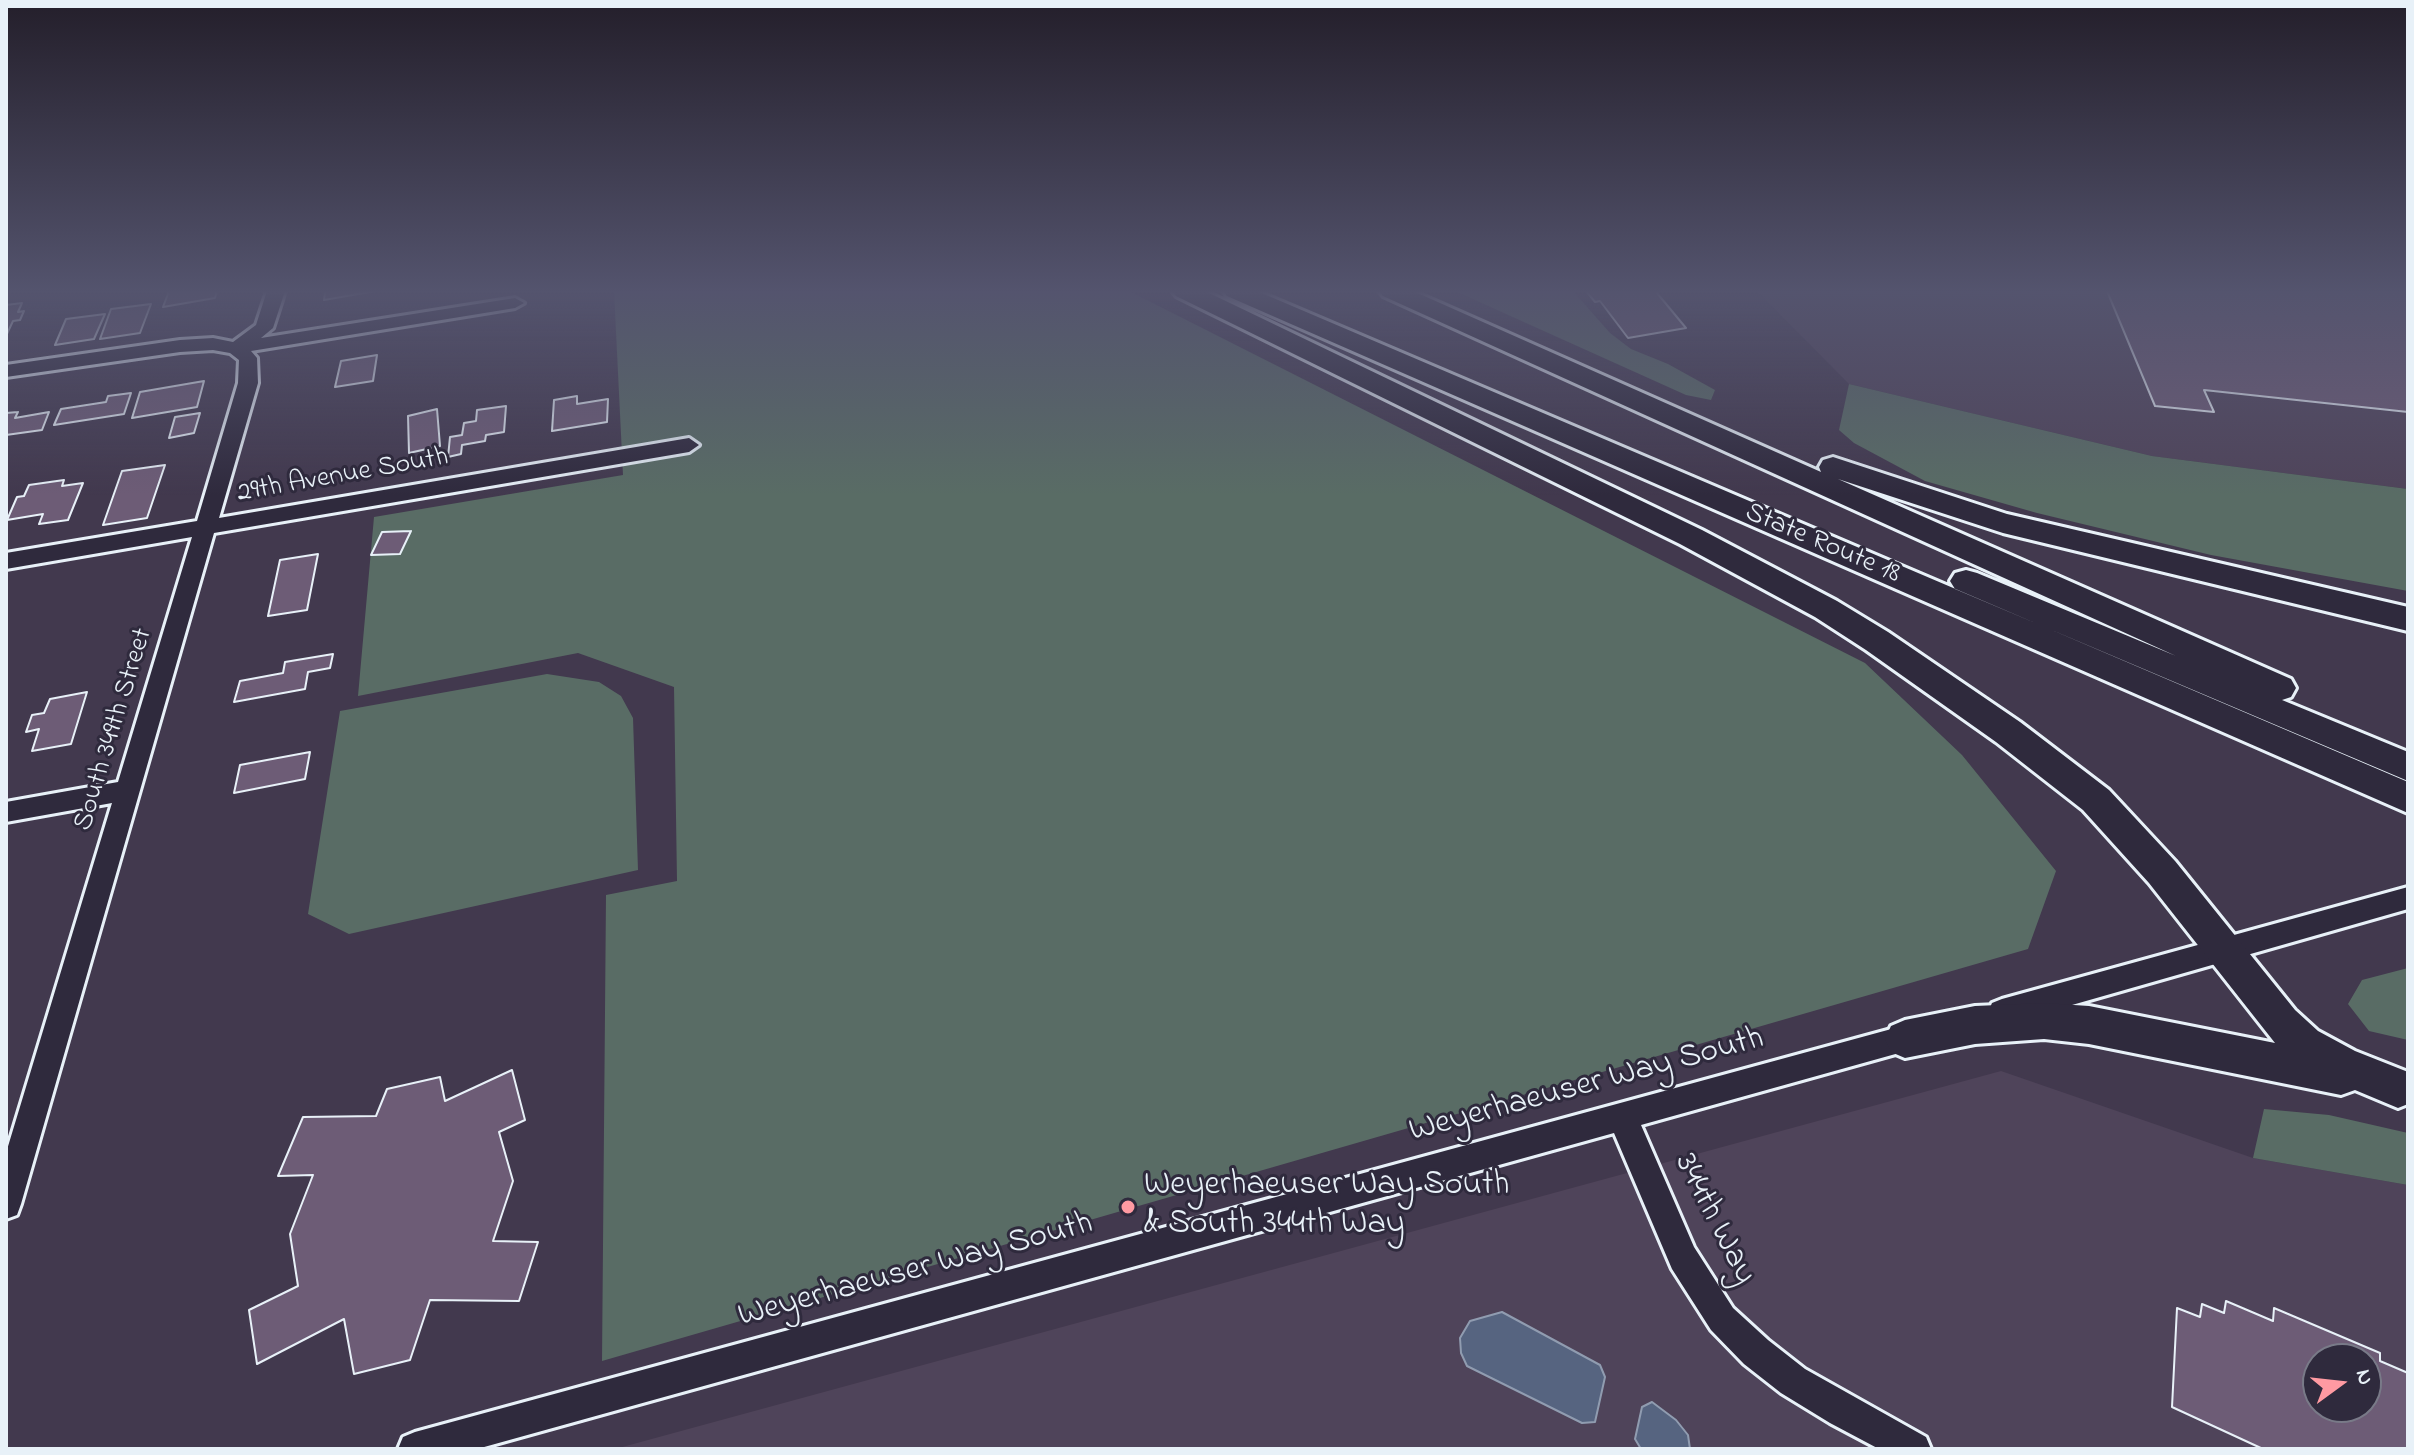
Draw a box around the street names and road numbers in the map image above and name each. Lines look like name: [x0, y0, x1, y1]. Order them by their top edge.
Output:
street label: 29th Avenue South: [235, 442, 451, 512]
street label: State Route 18: [1739, 497, 1905, 593]
street label: South 349th Street: [68, 625, 162, 835]
street label: Weyerhaeuser Way South: [1405, 1020, 1769, 1154]
street label: 344th Way: [1663, 1148, 1763, 1292]
street label: Weyerhaeuser Way South: [734, 1205, 1098, 1339]

